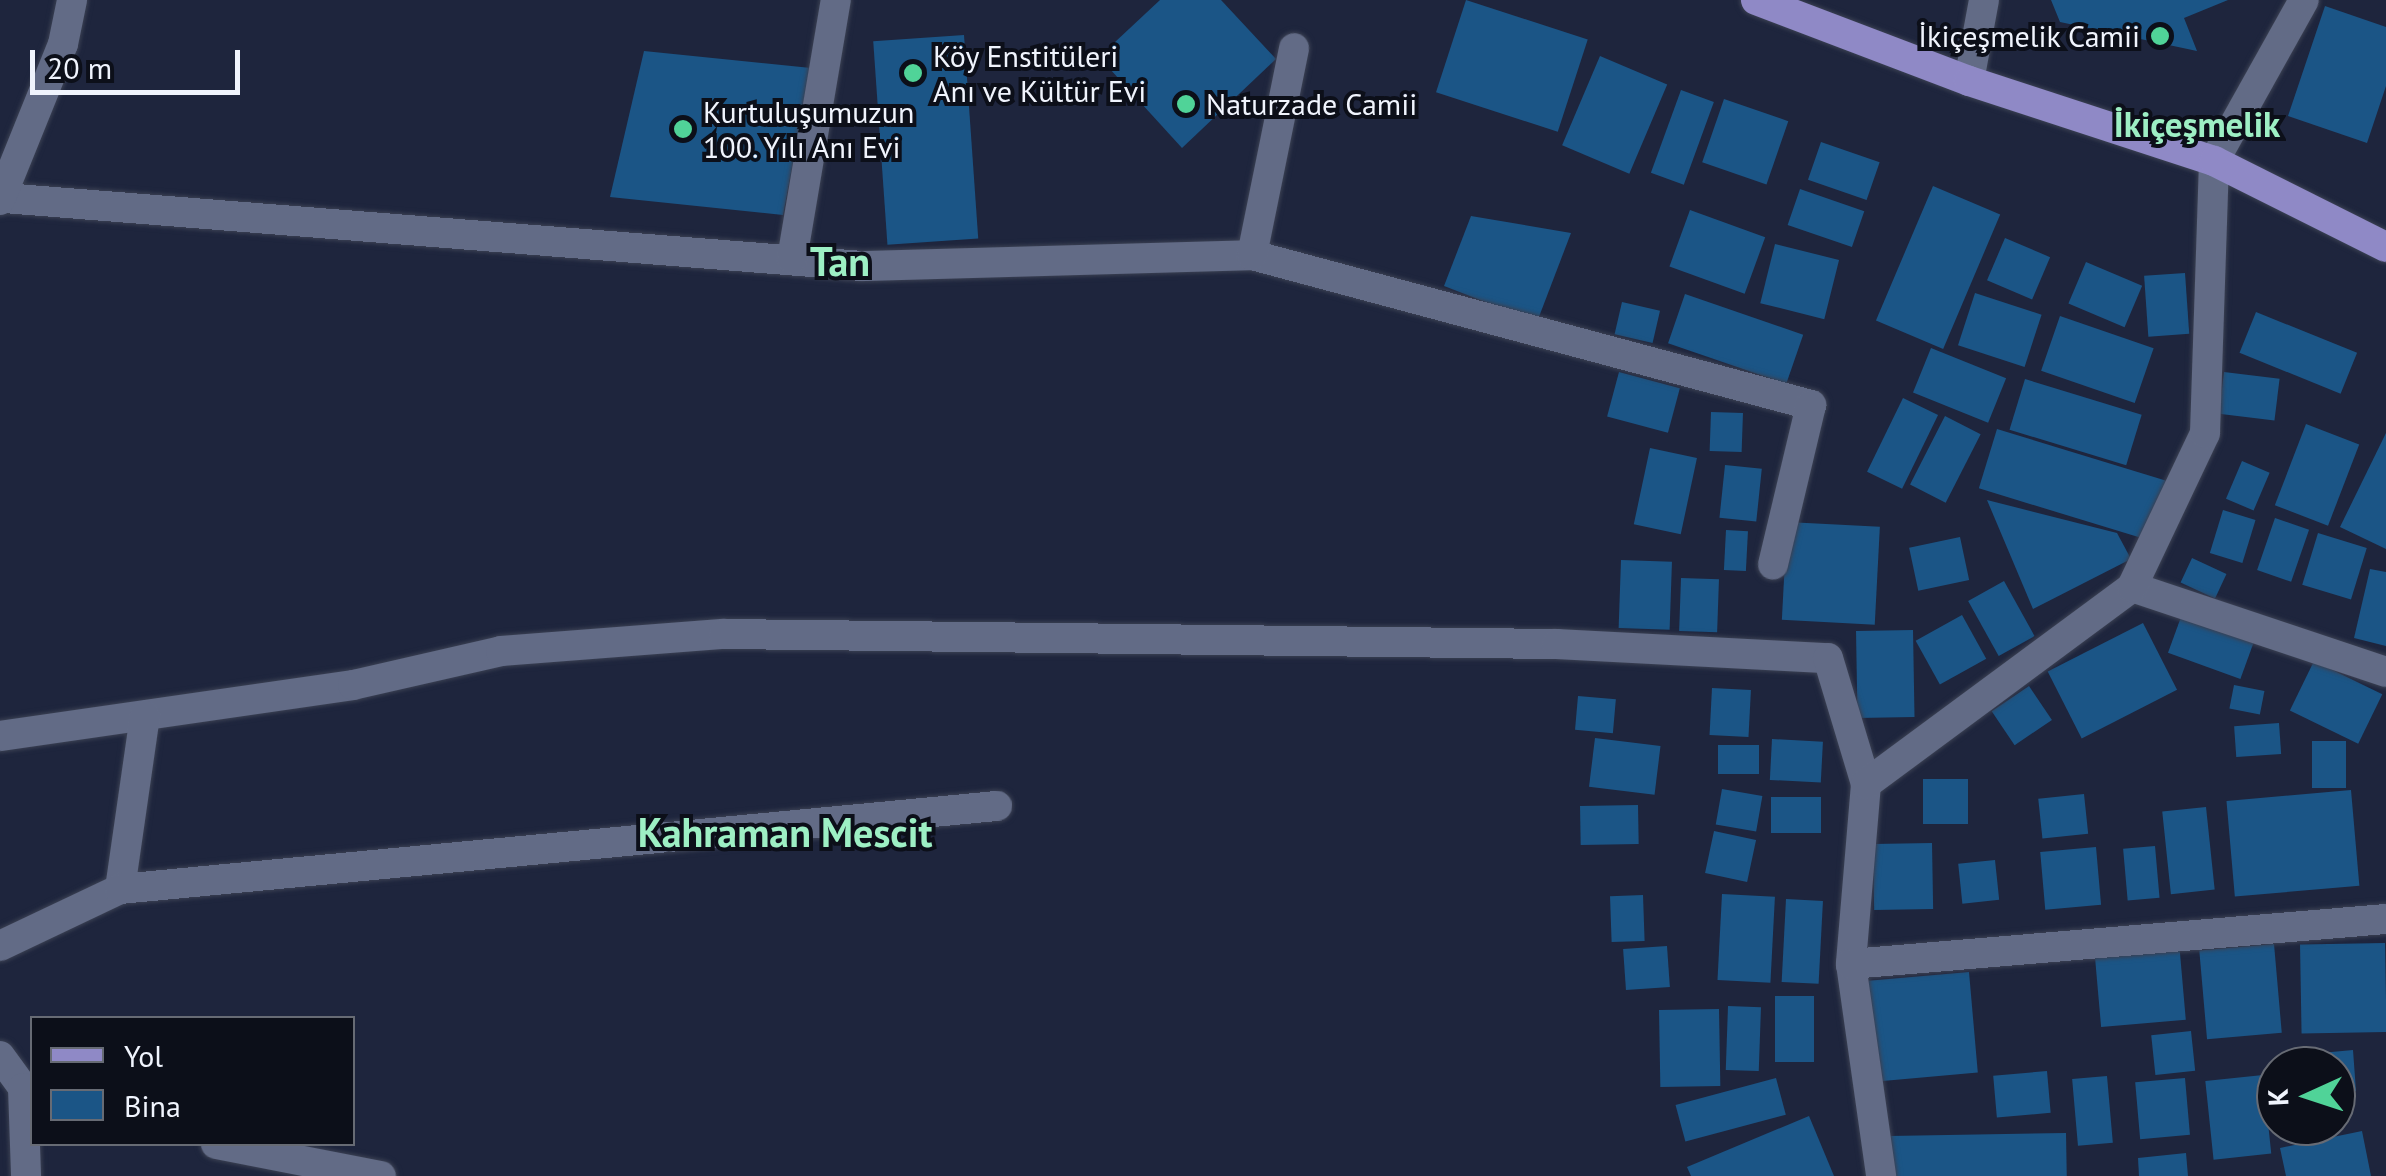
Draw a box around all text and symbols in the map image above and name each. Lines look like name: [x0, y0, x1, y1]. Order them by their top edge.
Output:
place label: İkiçeşmelik Camii: [1917, 18, 2140, 54]
marker: İkiçeşmelik Camii: [2149, 25, 2171, 47]
scale bar: [35, 30, 245, 92]
place label: Köy Enstitüleri Anı ve Kültür Evi: [933, 38, 1147, 108]
text: 20 m: [47, 48, 112, 87]
marker: Köy Enstitüleri Anı ve Kültür Evi: [902, 62, 924, 84]
place label: Naturzade Camii: [1206, 86, 1417, 122]
marker: Naturzade Camii: [1175, 93, 1197, 115]
place label: Kurtuluşumuzun 100. Yılı Anı Evi: [703, 94, 914, 164]
district label: İkiçeşmelik: [2114, 103, 2280, 145]
marker: Kurtuluşumuzun 100. Yılı Anı Evi: [672, 118, 694, 140]
district label: Tan: [810, 237, 870, 285]
district label: Kahraman Mescit: [638, 808, 932, 856]
legend: [30, 1016, 355, 1146]
text: Yol: [124, 1036, 163, 1075]
north arrow: [2256, 1046, 2356, 1146]
text: Bina: [124, 1086, 181, 1125]
text: K: [2259, 1088, 2296, 1107]

